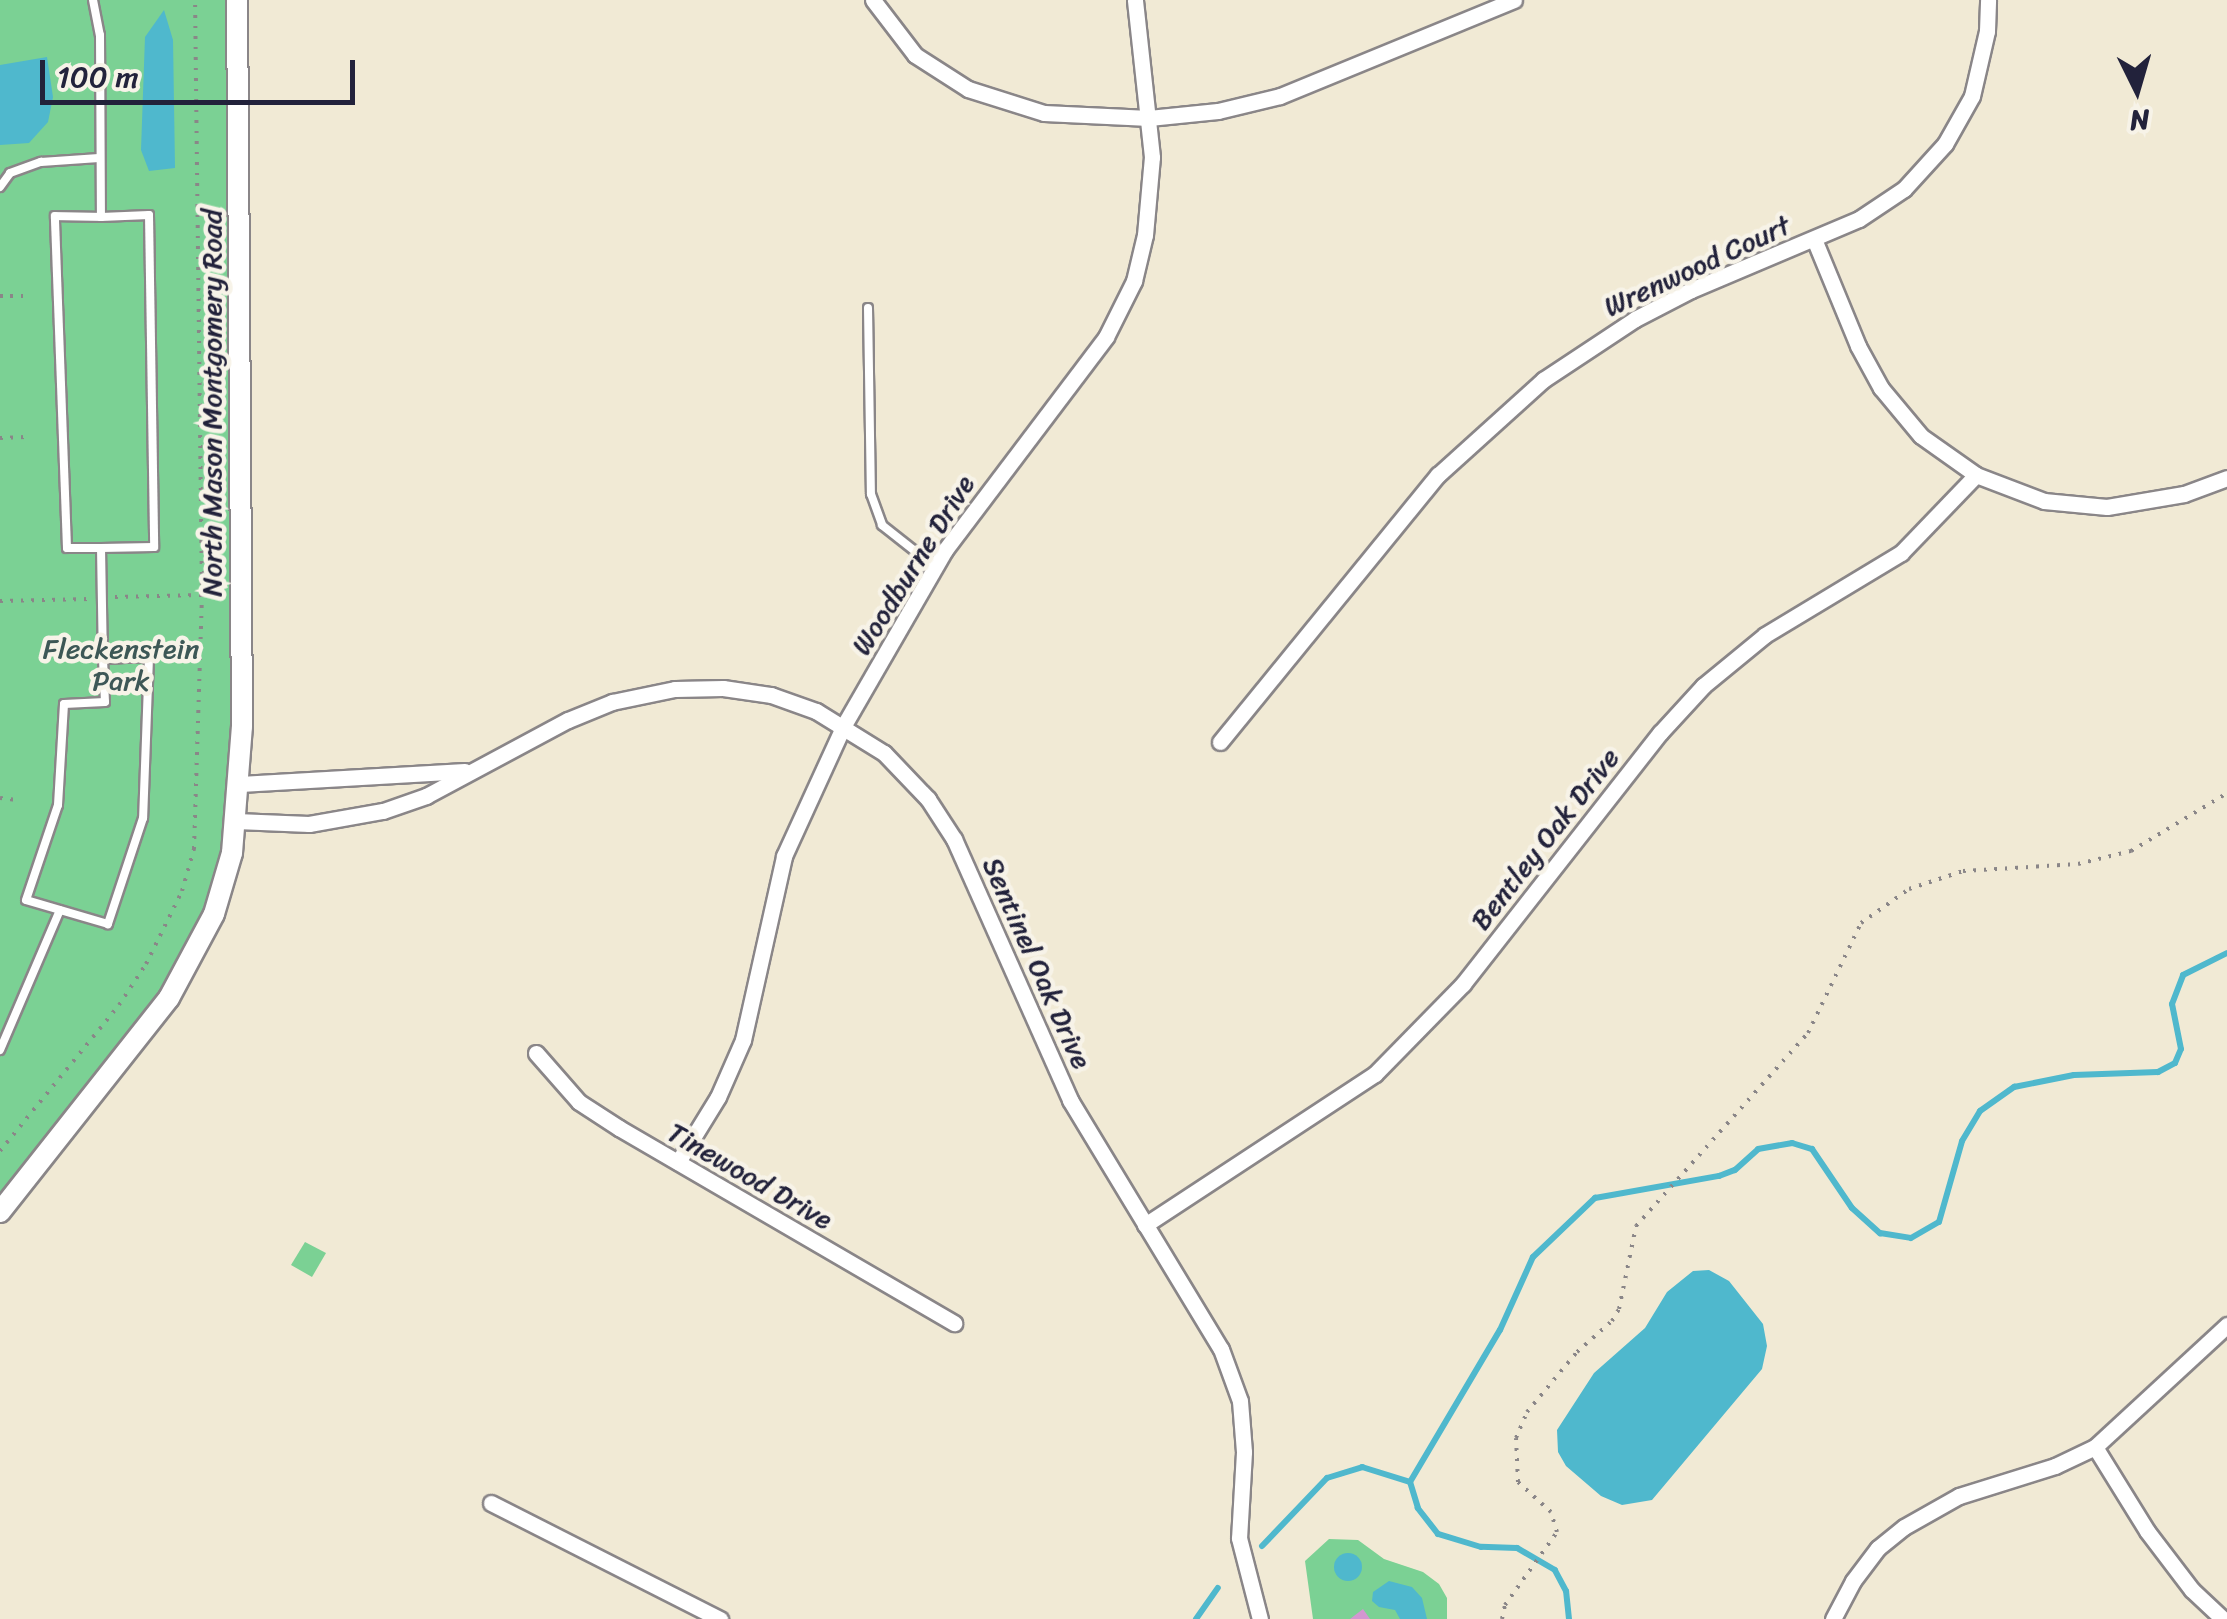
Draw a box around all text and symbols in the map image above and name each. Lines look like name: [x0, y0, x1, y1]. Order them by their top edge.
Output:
scale bar: [45, 40, 360, 102]
north arrow: [2087, 40, 2187, 140]
text: 100 m: [57, 50, 139, 104]
text: N: [2128, 95, 2151, 146]
street label: Wrenwood Court: [1598, 208, 1796, 324]
street label: North Mason Montgomery Road: [195, 210, 229, 596]
street label: Woodburne Drive: [844, 469, 982, 661]
park label: Fleckenstein Park: [43, 632, 199, 698]
street label: Bentley Oak Drive: [1464, 741, 1626, 937]
street label: Sentinel Oak Drive: [975, 852, 1099, 1074]
street label: Tinewood Drive: [661, 1115, 839, 1237]

